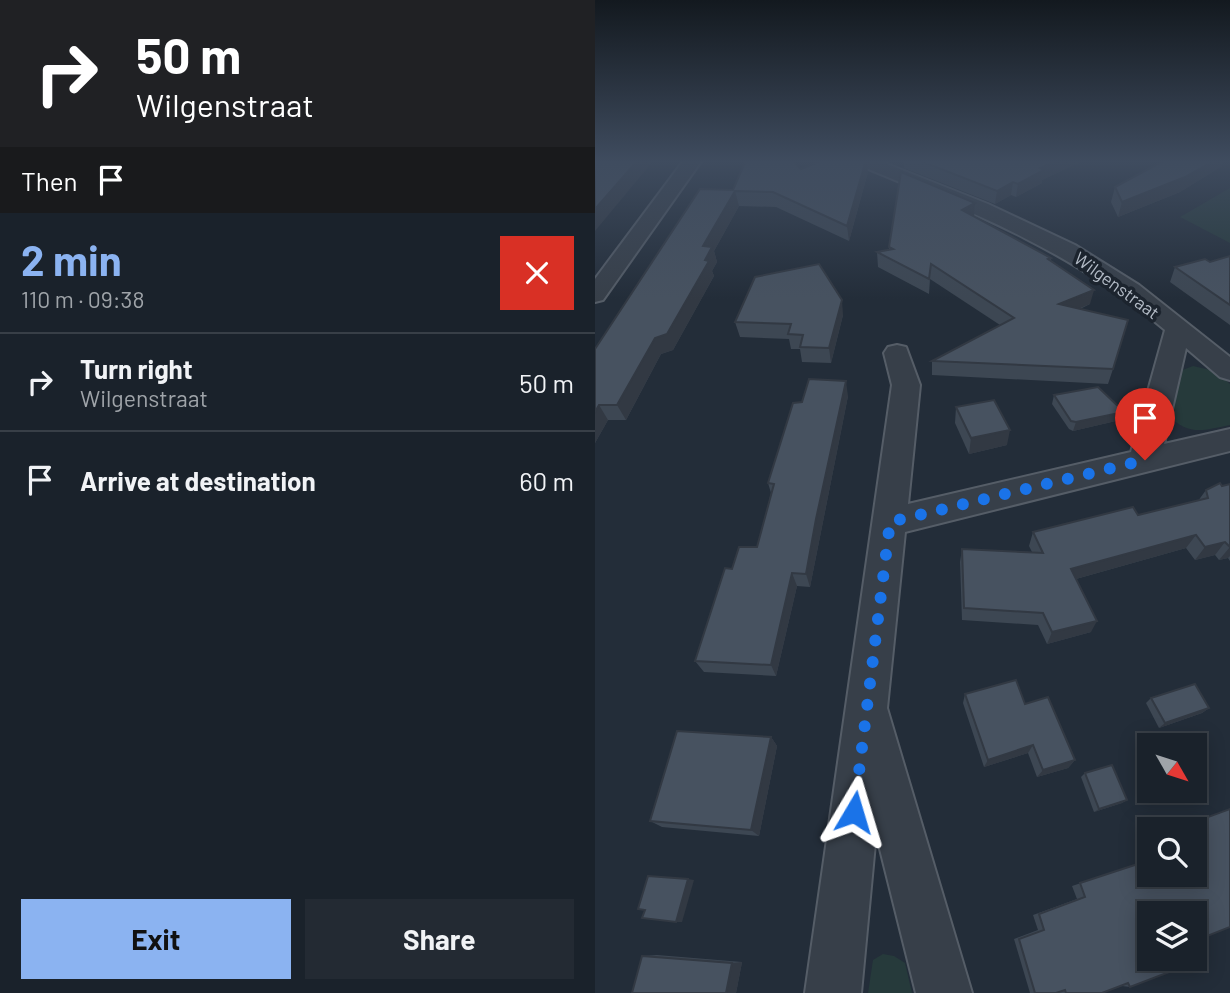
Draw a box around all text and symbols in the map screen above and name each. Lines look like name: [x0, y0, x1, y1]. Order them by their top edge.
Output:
text: 50 m: [136, 25, 241, 84]
icon: right: [21, 28, 112, 119]
text: Wilgenstraat: [136, 85, 314, 123]
icon: arrive: [92, 161, 130, 199]
text: Then: [21, 165, 78, 196]
text: 2 min: [21, 234, 122, 284]
button: close: [500, 236, 574, 310]
street label: Wilgenstraat: [1070, 247, 1164, 323]
text: 110 m · 09:38: [21, 285, 144, 313]
text: Turn right: [80, 353, 193, 384]
icon: right: [21, 363, 59, 401]
text: 50 m: [519, 367, 574, 398]
text: Wilgenstraat: [80, 384, 208, 412]
pin: [1115, 388, 1175, 460]
icon: arrive: [1126, 399, 1164, 437]
icon: arrive: [21, 461, 59, 499]
text: Arrive at destination: [80, 465, 316, 496]
text: 60 m: [519, 465, 574, 496]
north arrow: [1137, 733, 1207, 803]
map controls: [1137, 733, 1207, 971]
position arrow: [817, 775, 891, 849]
button: search: [1137, 817, 1207, 887]
button: Exit: [21, 899, 291, 979]
button: Share: [305, 899, 574, 979]
button: layers: [1137, 901, 1207, 971]

